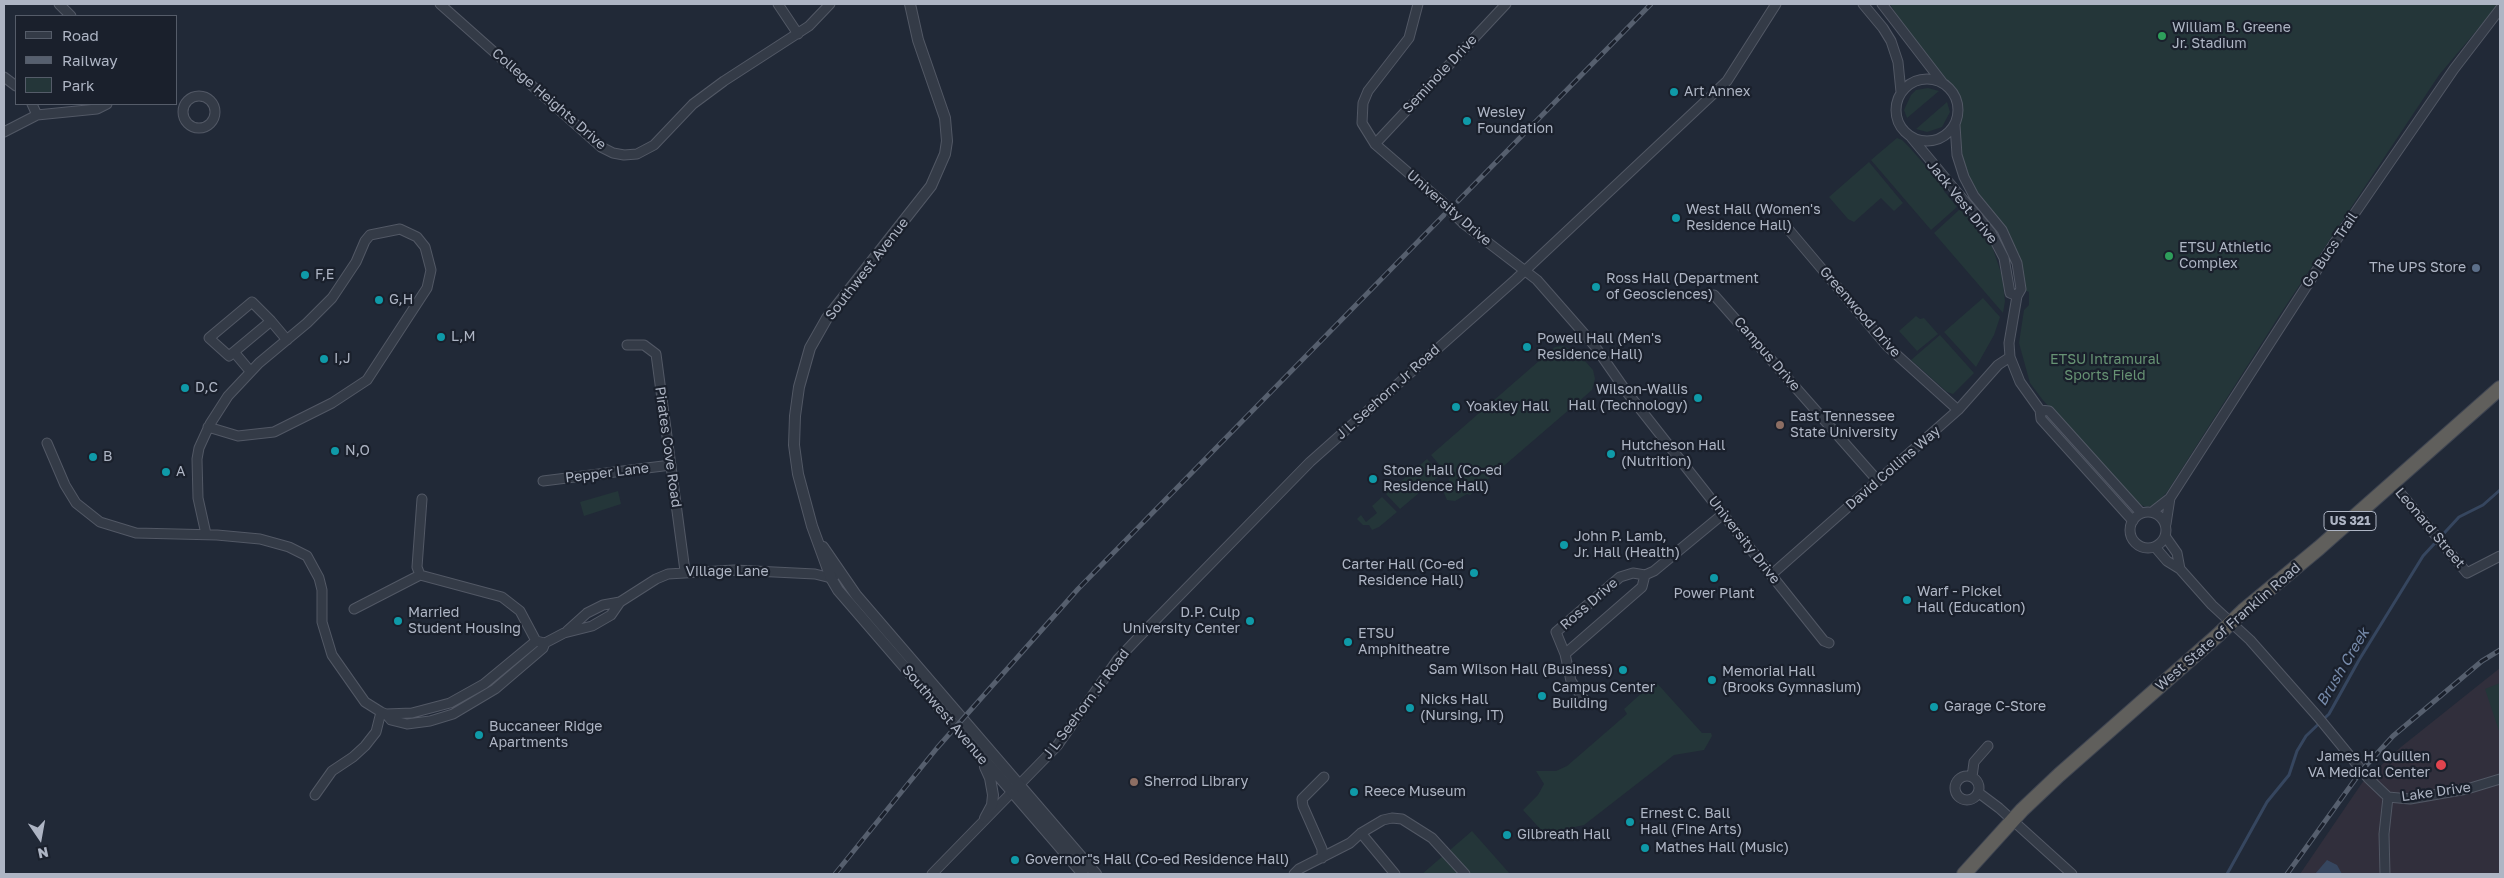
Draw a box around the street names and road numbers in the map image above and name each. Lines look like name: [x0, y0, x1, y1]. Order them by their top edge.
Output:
street label: Seminole Drive: [1399, 31, 1481, 117]
street label: College Heights Drive: [488, 45, 610, 153]
street label: Jack Vest Drive: [1923, 157, 2001, 247]
street label: University Drive: [1403, 167, 1495, 249]
street label: Go Bucs Trail: [2299, 209, 2361, 291]
street label: Southwest Avenue: [822, 215, 912, 323]
street label: Greenwood Drive: [1816, 263, 1904, 361]
street label: Campus Drive: [1730, 314, 1804, 394]
street label: J L Seehorn Jr Road: [1333, 341, 1443, 443]
street label: Pirates Cove Road: [651, 386, 685, 508]
street label: David Collins Way: [1842, 422, 1944, 514]
street label: Pepper Lane: [564, 460, 650, 486]
street label: Leonard Street: [2392, 484, 2468, 572]
street label: University Drive: [1705, 493, 1783, 587]
road number: US 321: [2324, 512, 2376, 530]
street label: West State of Franklin Road: [2152, 560, 2304, 694]
street label: Village Lane: [686, 564, 768, 580]
street label: Ross Drive: [1557, 574, 1621, 634]
street label: J L Seehorn Jr Road: [1039, 646, 1133, 762]
street label: Southwest Avenue: [898, 662, 992, 768]
street label: Lake Drive: [2400, 779, 2472, 805]

